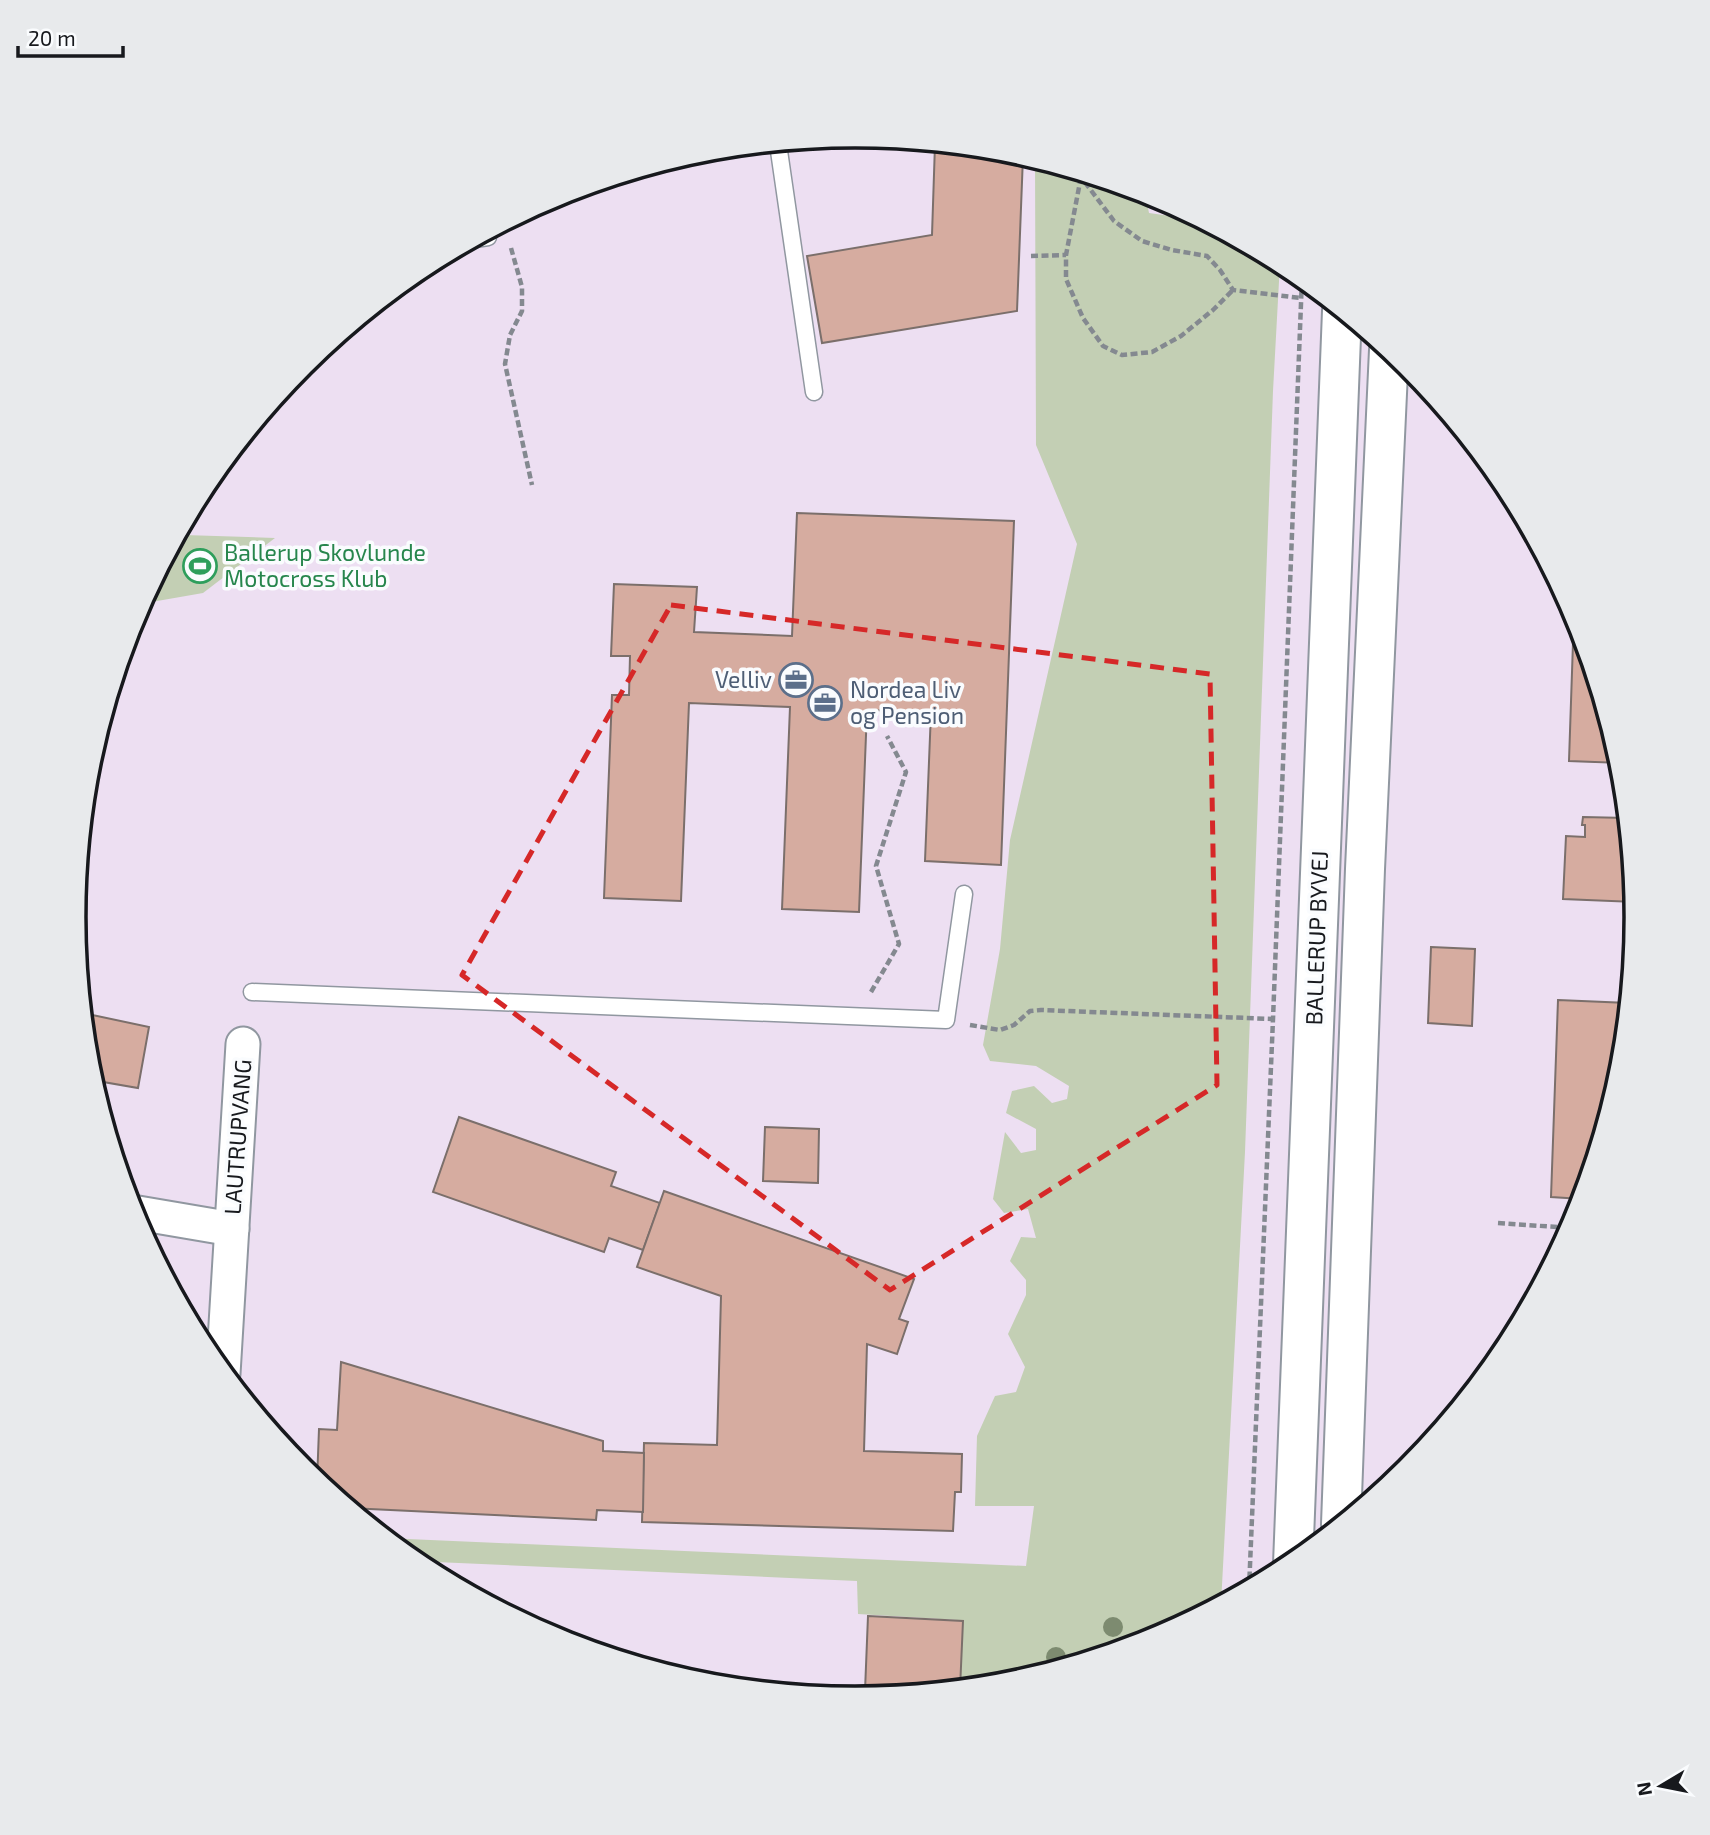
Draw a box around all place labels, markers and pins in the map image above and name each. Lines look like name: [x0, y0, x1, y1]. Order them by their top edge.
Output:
place label: Ballerup Skovlunde Motocross Klub: [224, 538, 426, 592]
sports icon: Ballerup Skovlunde Motocross Klub: [181, 547, 219, 585]
office icon: Velliv: [777, 661, 815, 699]
place label: Velliv: [715, 665, 772, 693]
place label: Nordea Liv og Pension: [850, 675, 964, 729]
office icon: Nordea Liv og Pension: [806, 684, 844, 722]

